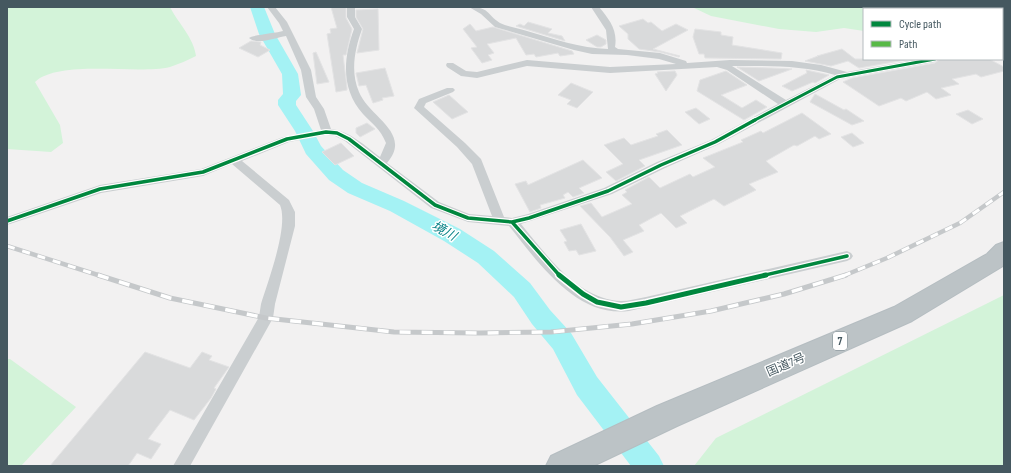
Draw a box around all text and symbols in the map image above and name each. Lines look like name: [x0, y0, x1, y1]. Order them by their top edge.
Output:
legend: [863, 8, 1003, 60]
text: Cycle path: [899, 17, 941, 32]
text: Path: [899, 37, 917, 52]
water label: 境川: [429, 218, 461, 245]
road number: 7: [833, 332, 847, 350]
street label: 国道7号: [764, 350, 808, 380]

